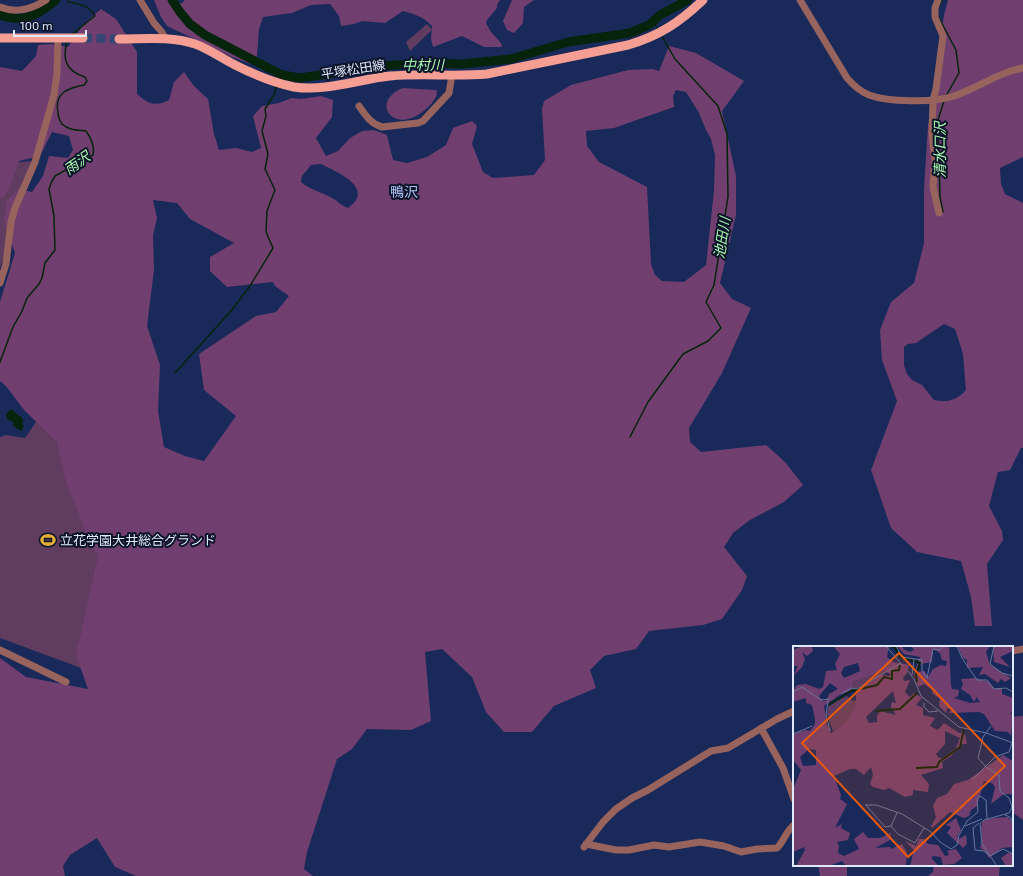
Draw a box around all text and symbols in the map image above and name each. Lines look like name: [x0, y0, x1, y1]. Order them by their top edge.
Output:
scale bar: [14, 12, 86, 38]
text: 100 m: [20, 18, 52, 32]
street label: 平塚松田線: [320, 56, 386, 82]
water label: 中村川: [402, 56, 446, 73]
water label: 清水口沢: [931, 120, 948, 178]
water label: 雨沢: [60, 146, 95, 178]
district label: 鴨沢: [390, 183, 418, 200]
water label: 池田川: [710, 214, 733, 260]
sports icon: 立花学園大井総合グランド: [39, 531, 57, 549]
place label: 立花学園大井総合グランド: [60, 532, 216, 548]
inset map: [793, 646, 1013, 866]

